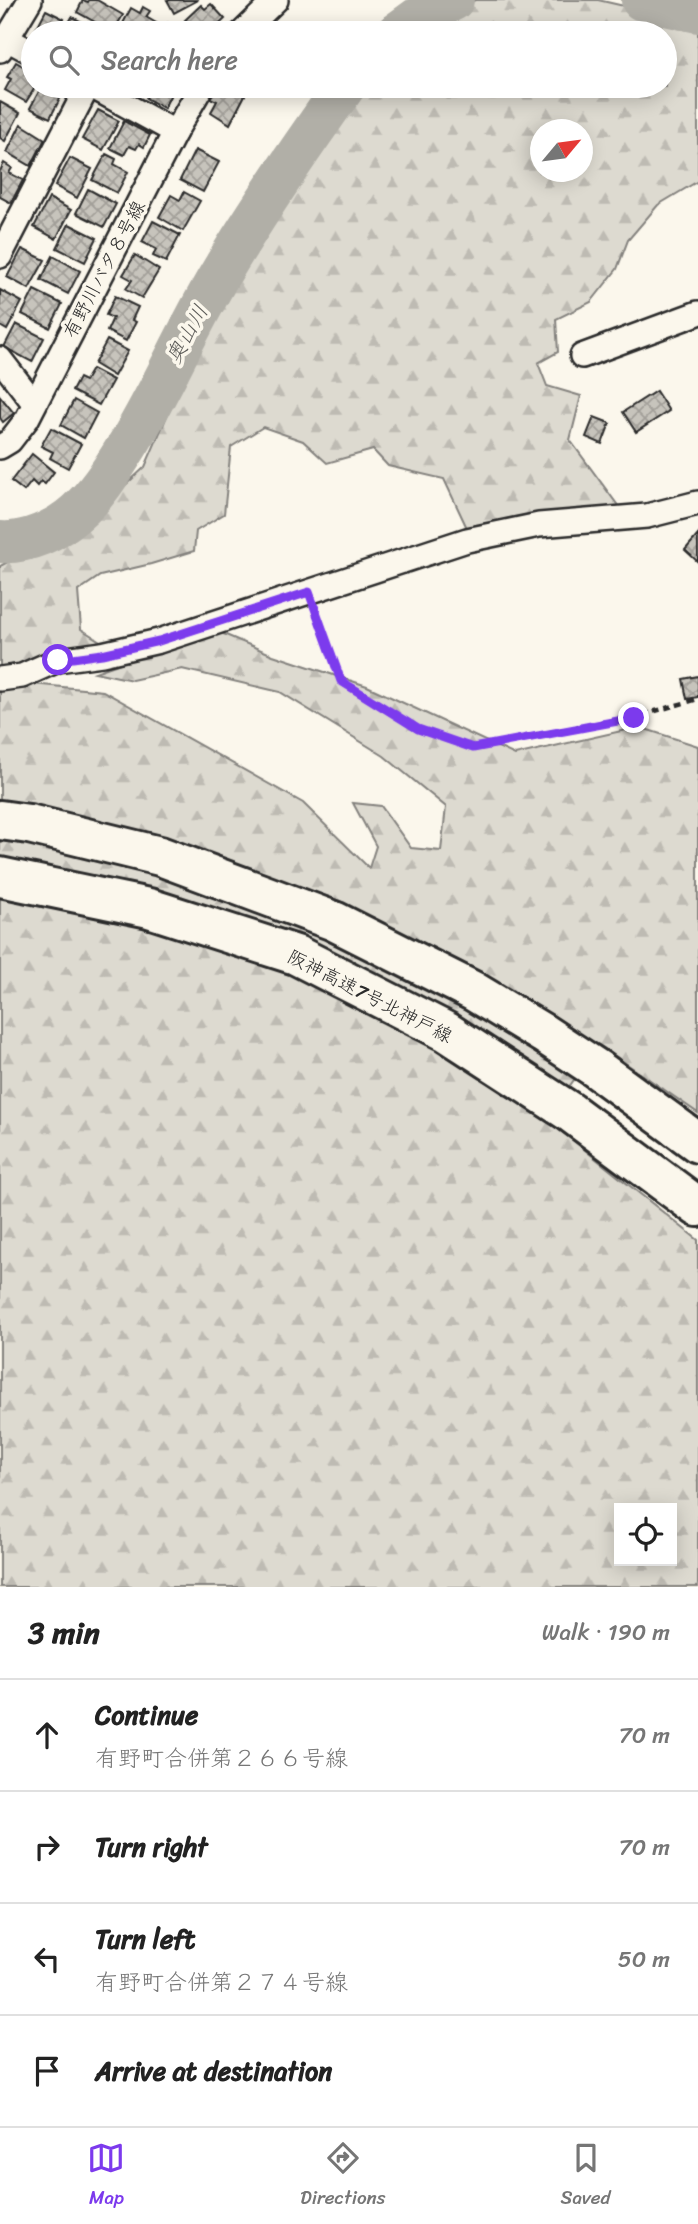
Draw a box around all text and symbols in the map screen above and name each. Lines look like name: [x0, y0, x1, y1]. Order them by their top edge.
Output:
search box: [21, 21, 677, 98]
text: Search here: [101, 37, 238, 83]
icon: search: [45, 41, 83, 79]
north arrow: [530, 119, 593, 182]
street label: 有野川バタ８号線: [54, 194, 154, 344]
water label: 奥山川: [155, 297, 219, 371]
route start: [42, 644, 73, 675]
route end: [618, 702, 649, 733]
street label: 阪神高速7号北神戸線: [281, 940, 459, 1052]
map controls: [614, 1503, 677, 1566]
button: locate: [614, 1503, 677, 1566]
text: 3 min: [28, 1606, 100, 1660]
text: Walk · 190 m: [542, 1612, 670, 1653]
text: Continue: [95, 1692, 198, 1738]
text: 70 m: [619, 1715, 670, 1756]
icon: ahead: [28, 1716, 66, 1754]
text: 有野町合併第２６６号線: [95, 1738, 348, 1779]
text: Turn right: [95, 1824, 208, 1870]
text: 70 m: [619, 1827, 670, 1868]
icon: right: [28, 1828, 66, 1866]
text: Turn left: [95, 1916, 195, 1962]
text: 50 m: [618, 1939, 670, 1980]
icon: left: [28, 1940, 66, 1978]
text: 有野町合併第２７４号線: [95, 1962, 348, 2003]
text: Arrive at destination: [95, 2048, 332, 2094]
icon: arrive: [28, 2052, 66, 2090]
tab: Map: [87, 2139, 125, 2214]
tab: Directions: [300, 2139, 386, 2214]
tab: Saved: [560, 2139, 611, 2214]

